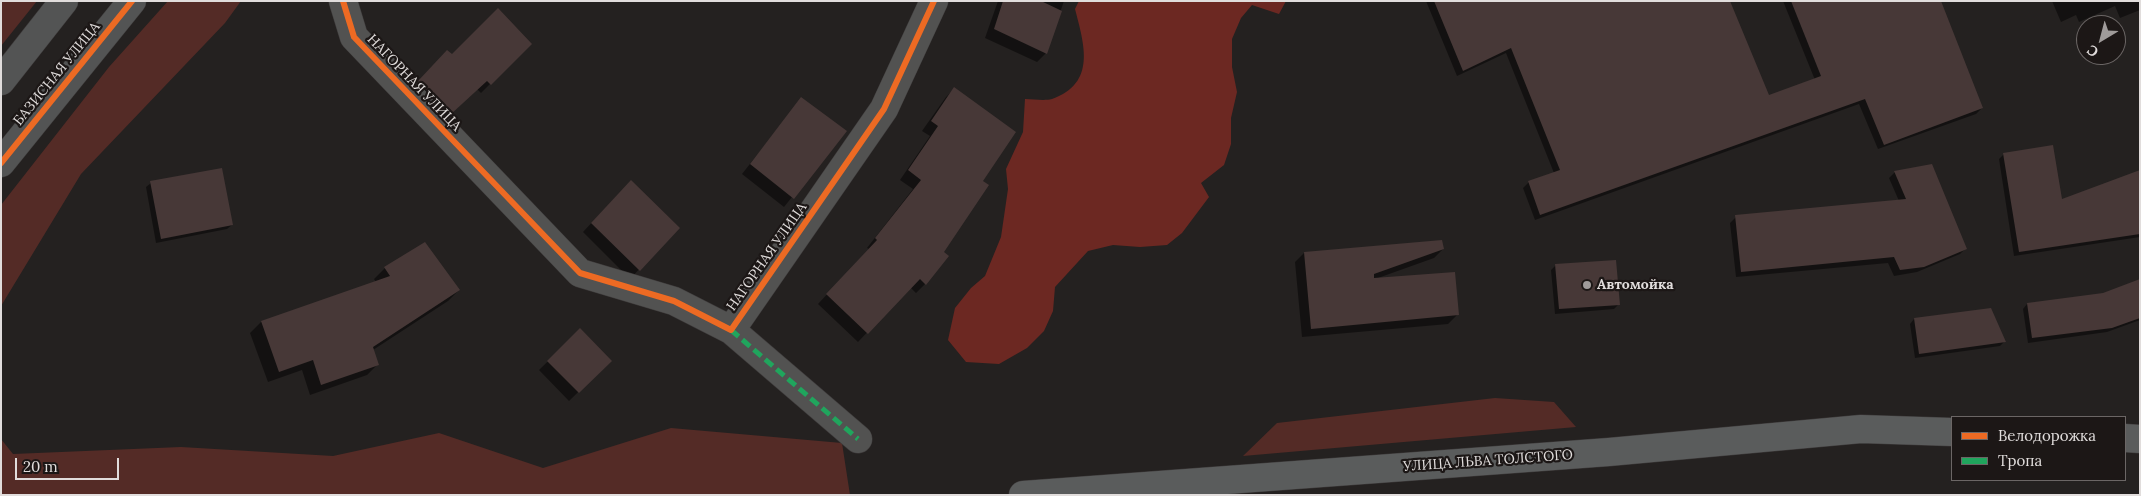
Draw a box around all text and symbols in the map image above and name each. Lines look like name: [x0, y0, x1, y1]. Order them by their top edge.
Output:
north arrow: [2076, 15, 2126, 65]
street label: БАЗИСНАЯ УЛИЦА: [10, 19, 104, 129]
street label: НАГОРНАЯ УЛИЦА: [363, 31, 465, 135]
text: С: [2083, 41, 2102, 61]
street label: НАГОРНАЯ УЛИЦА: [723, 200, 811, 314]
place label: Автомойка: [1597, 277, 1674, 293]
marker: Автомойка: [1581, 279, 1593, 291]
legend: [1951, 416, 2126, 481]
text: Велодорожка: [1998, 426, 2096, 445]
street label: УЛИЦА ЛЬВА ТОЛСТОГО: [1403, 447, 1573, 475]
scale bar: [18, 448, 121, 480]
text: Тропа: [1998, 451, 2042, 470]
text: 20 m: [23, 457, 58, 476]

